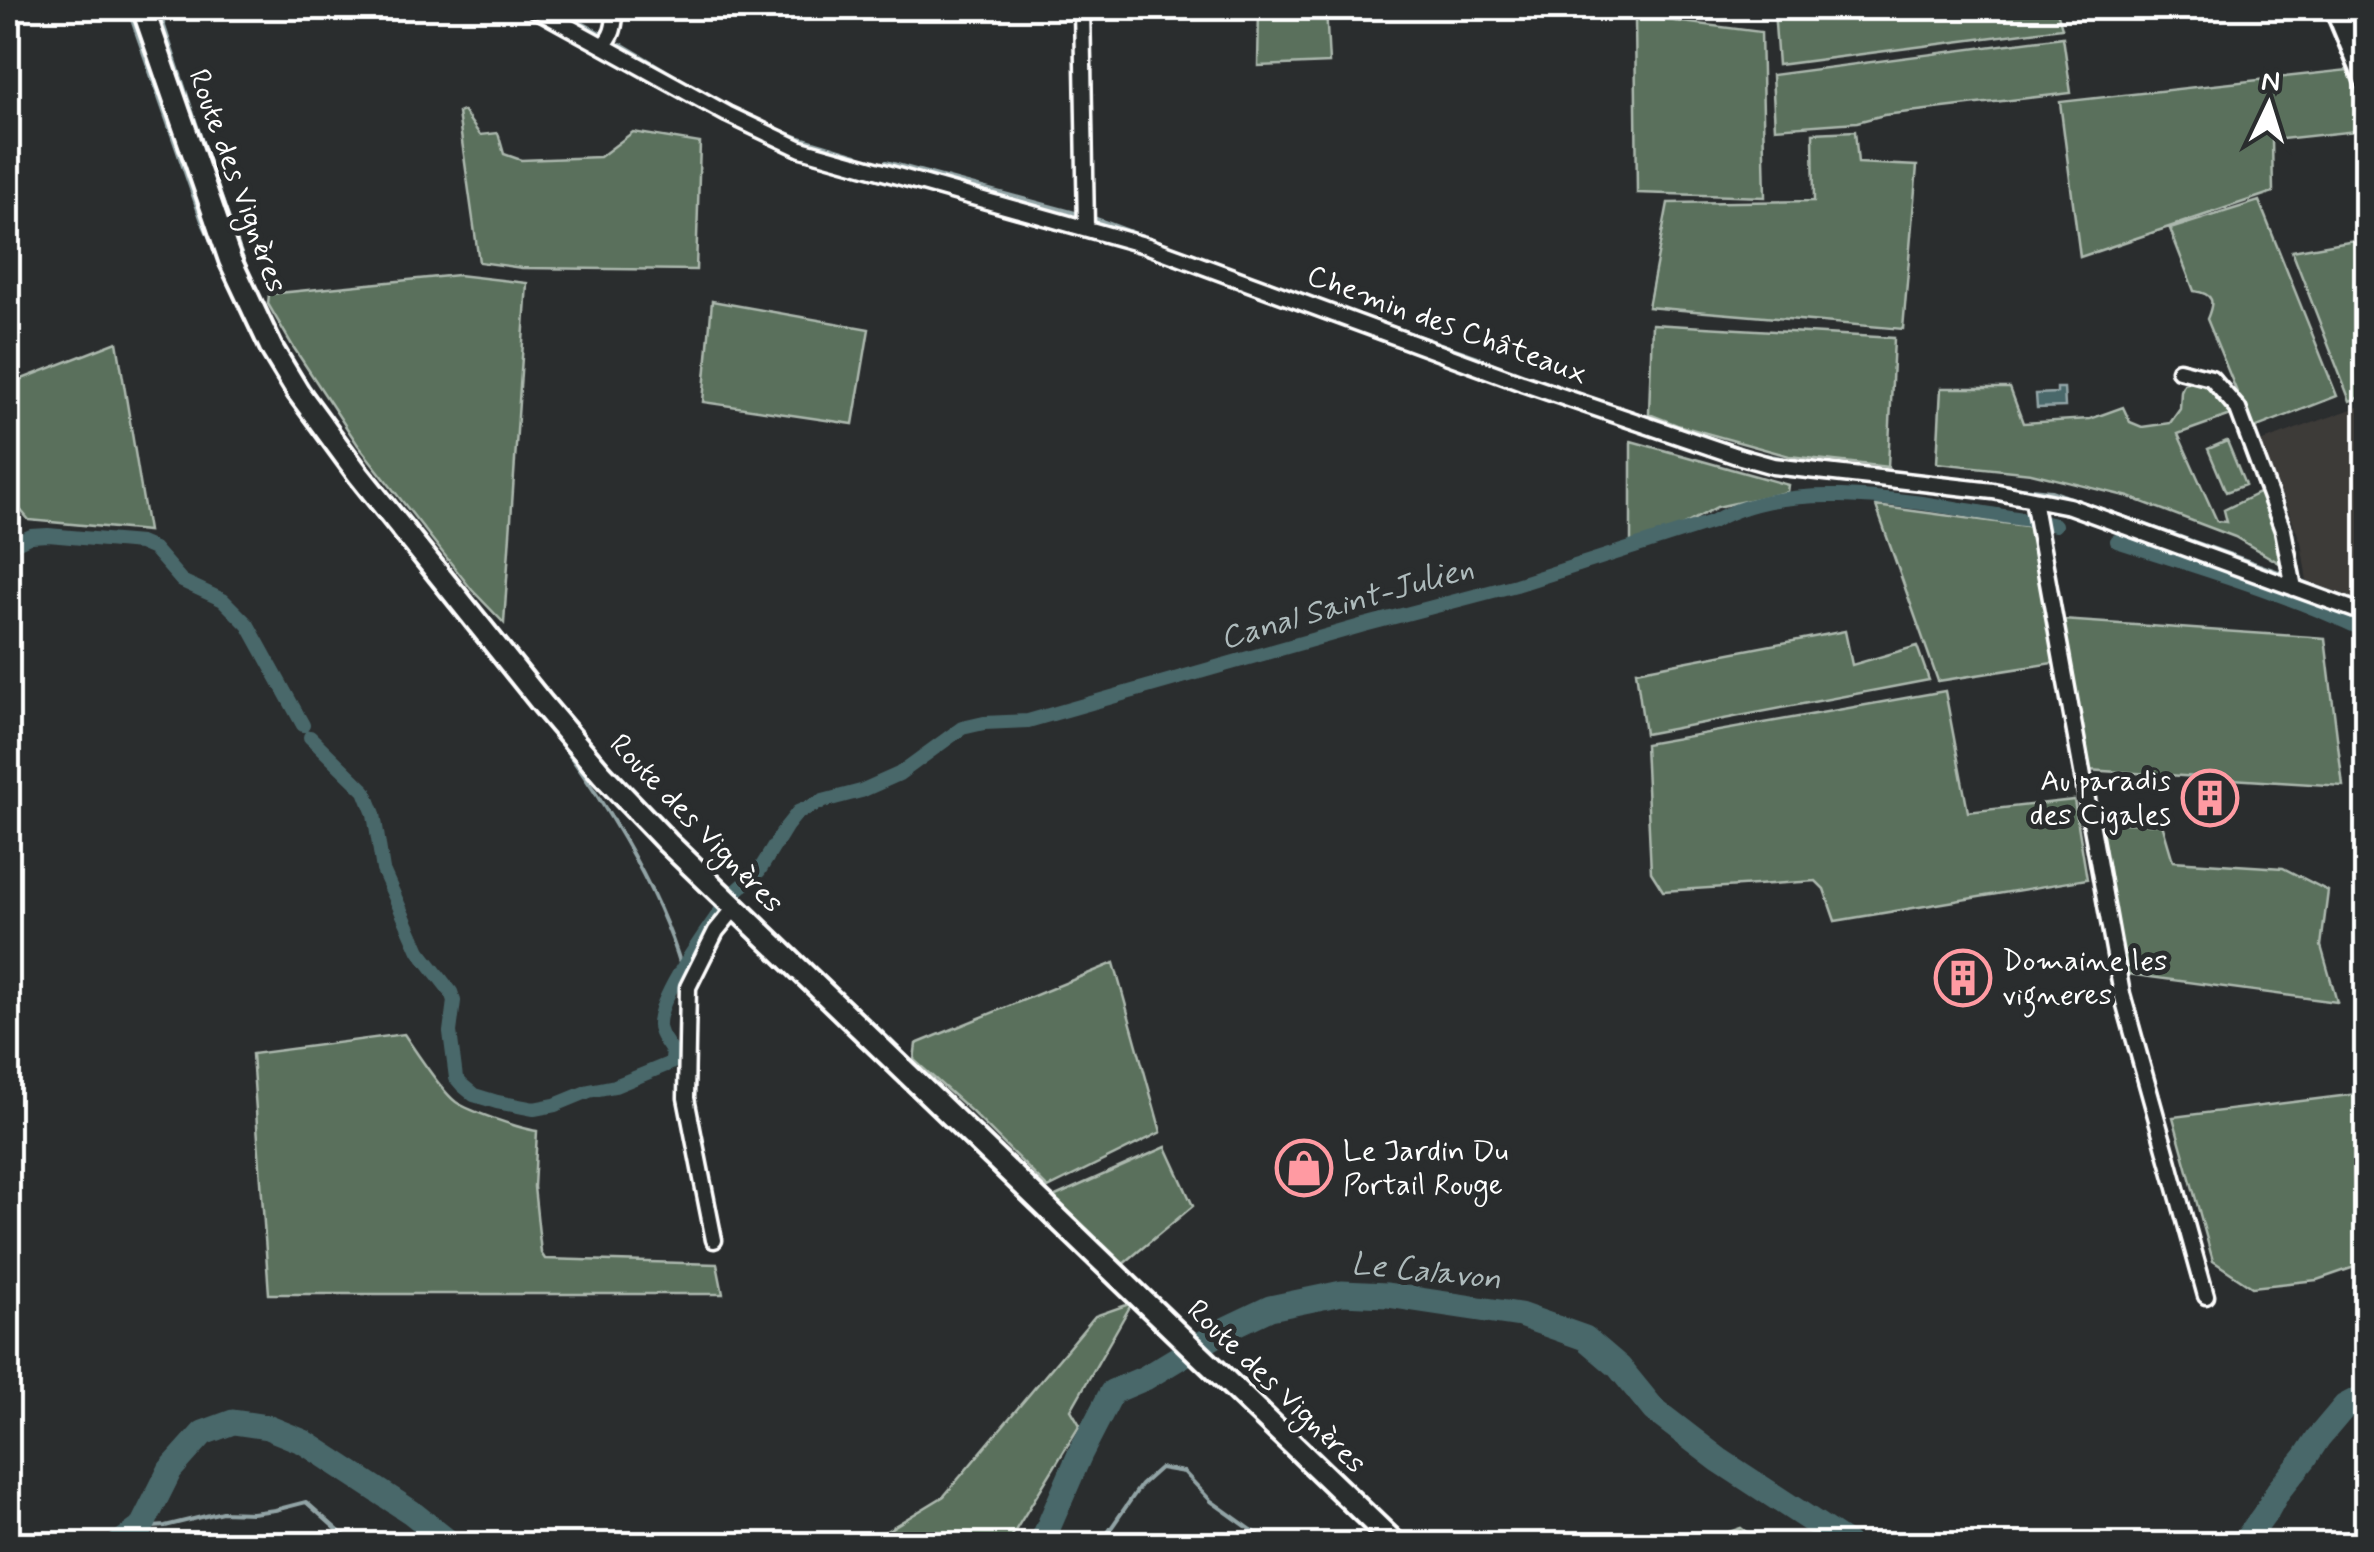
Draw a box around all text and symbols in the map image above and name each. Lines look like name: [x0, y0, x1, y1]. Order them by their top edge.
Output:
north arrow: [2219, 55, 2319, 155]
text: N: [2260, 63, 2281, 102]
street label: Route des Vignères: [177, 64, 296, 299]
street label: Chemin des Châteaux: [1301, 256, 1593, 394]
water label: Canal Saint-Julien: [1215, 548, 1479, 660]
street label: Route des Vignères: [599, 726, 792, 924]
place label: Au paradis des Cigales: [2030, 762, 2171, 835]
building icon: Au paradis des Cigales: [2180, 768, 2240, 828]
place label: Domaine les vigneres: [2002, 942, 2167, 1018]
building icon: Domaine les vigneres: [1933, 948, 1993, 1008]
place label: Le Jardin Du Portail Rouge: [1343, 1132, 1508, 1207]
shop icon: Le Jardin Du Portail Rouge: [1274, 1138, 1334, 1198]
water label: Le Calavon: [1349, 1243, 1503, 1301]
street label: Route des Vignères: [1176, 1291, 1374, 1484]

